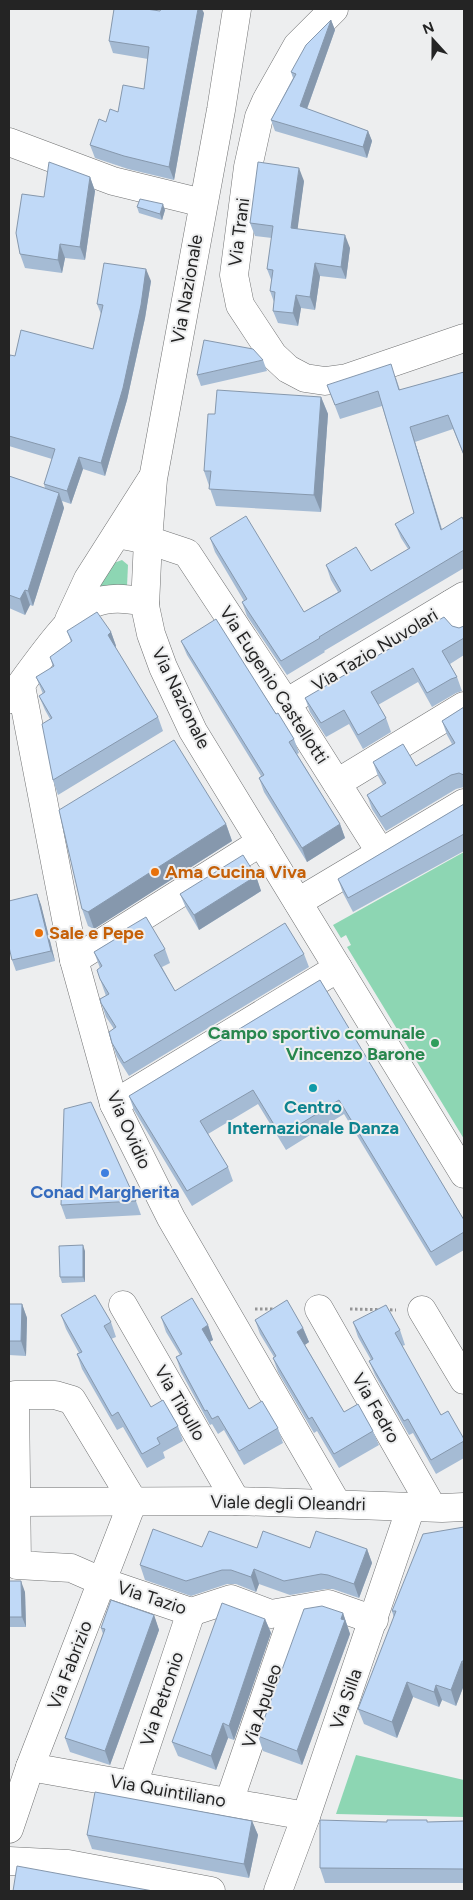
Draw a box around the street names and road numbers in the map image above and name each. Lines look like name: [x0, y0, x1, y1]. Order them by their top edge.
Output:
street label: Via Trani: [224, 196, 254, 268]
street label: Via Nazionale: [167, 233, 207, 345]
street label: Via Eugenio Castellotti: [215, 602, 333, 768]
street label: Via Tazio Nuvolari: [308, 604, 442, 696]
street label: Via Nazionale: [147, 644, 215, 752]
street label: Via Ovidio: [102, 1088, 156, 1172]
street label: Via Tibullo: [150, 1361, 210, 1445]
street label: Via Fedro: [347, 1369, 405, 1447]
street label: Viale degli Oleandri: [210, 1491, 366, 1515]
street label: Via Tazio: [114, 1576, 190, 1620]
street label: Via Fabrizio: [43, 1617, 97, 1713]
street label: Via Petronio: [136, 1649, 188, 1749]
street label: Via Apuleo: [237, 1661, 287, 1751]
street label: Via Silla: [325, 1666, 367, 1732]
street label: Via Quintiliano: [108, 1770, 228, 1812]

